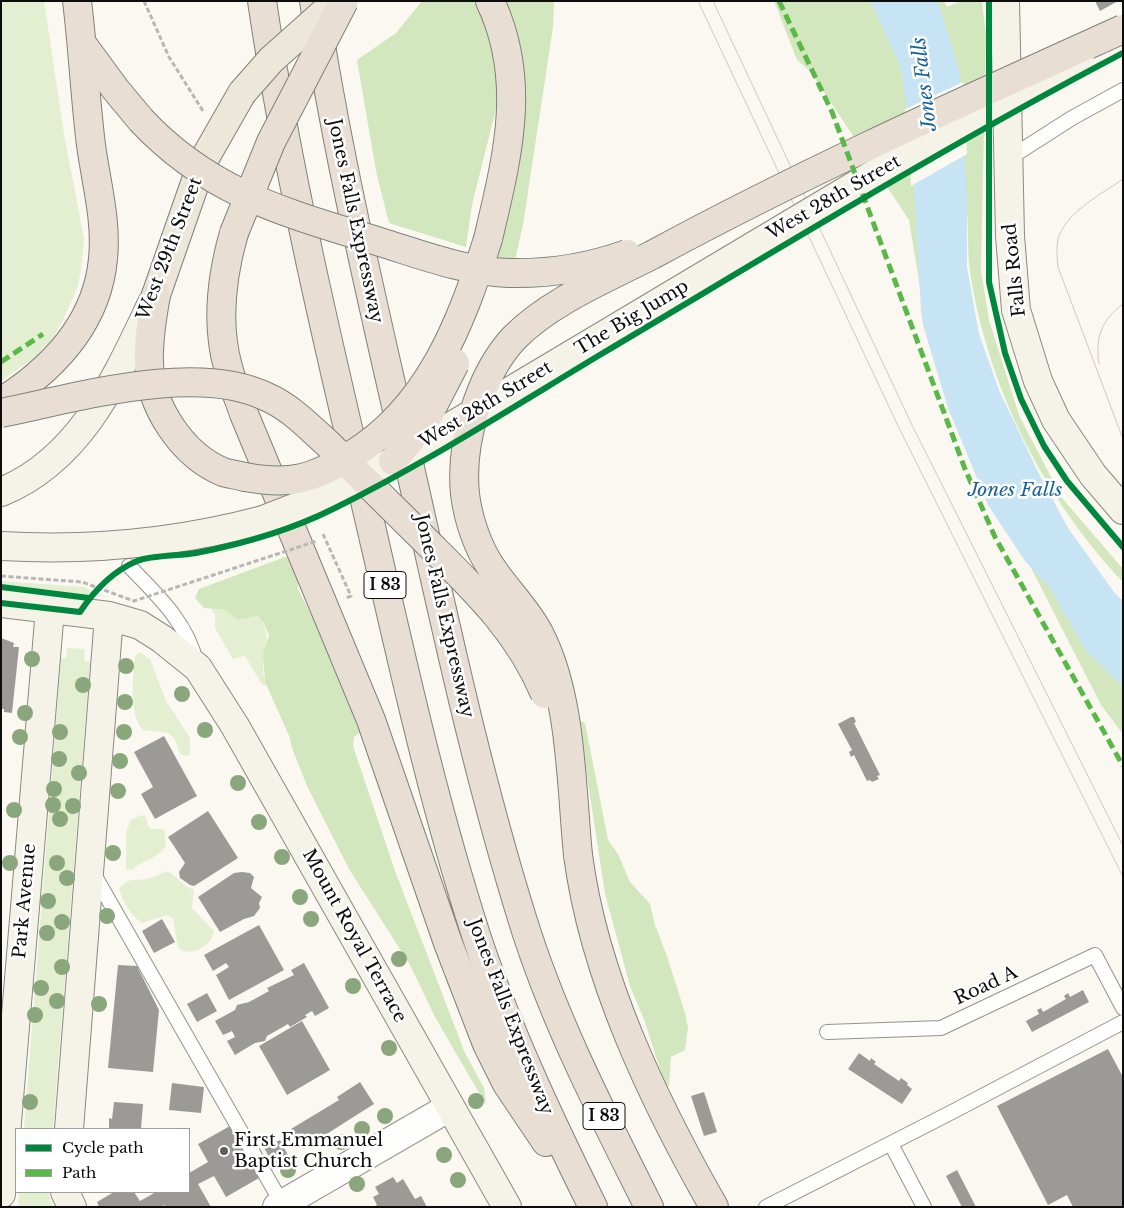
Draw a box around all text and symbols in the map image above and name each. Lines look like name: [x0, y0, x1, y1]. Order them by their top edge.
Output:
water label: Jones Falls: [908, 36, 942, 132]
street label: Jones Falls Expressway: [323, 117, 387, 325]
street label: West 28th Street: [763, 151, 905, 245]
street label: West 29th Street: [133, 174, 207, 324]
street label: Falls Road: [999, 222, 1031, 318]
street label: The Big Jump: [571, 276, 693, 360]
street label: West 28th Street: [416, 357, 556, 453]
water label: Jones Falls: [968, 480, 1062, 502]
street label: Jones Falls Expressway: [410, 512, 478, 720]
road number: I 83: [364, 572, 406, 598]
street label: Park Avenue: [9, 843, 41, 959]
street label: Mount Royal Terrace: [297, 845, 411, 1027]
street label: Jones Falls Expressway: [463, 916, 557, 1118]
street label: Road A: [951, 962, 1021, 1010]
road number: I 83: [583, 1102, 625, 1130]
legend: [15, 1128, 190, 1193]
place label: First Emmanuel Baptist Church: [234, 1130, 383, 1172]
text: Cycle path: [62, 1138, 144, 1157]
marker: First Emmanuel Baptist Church: [218, 1145, 230, 1157]
text: Path: [62, 1163, 96, 1182]

